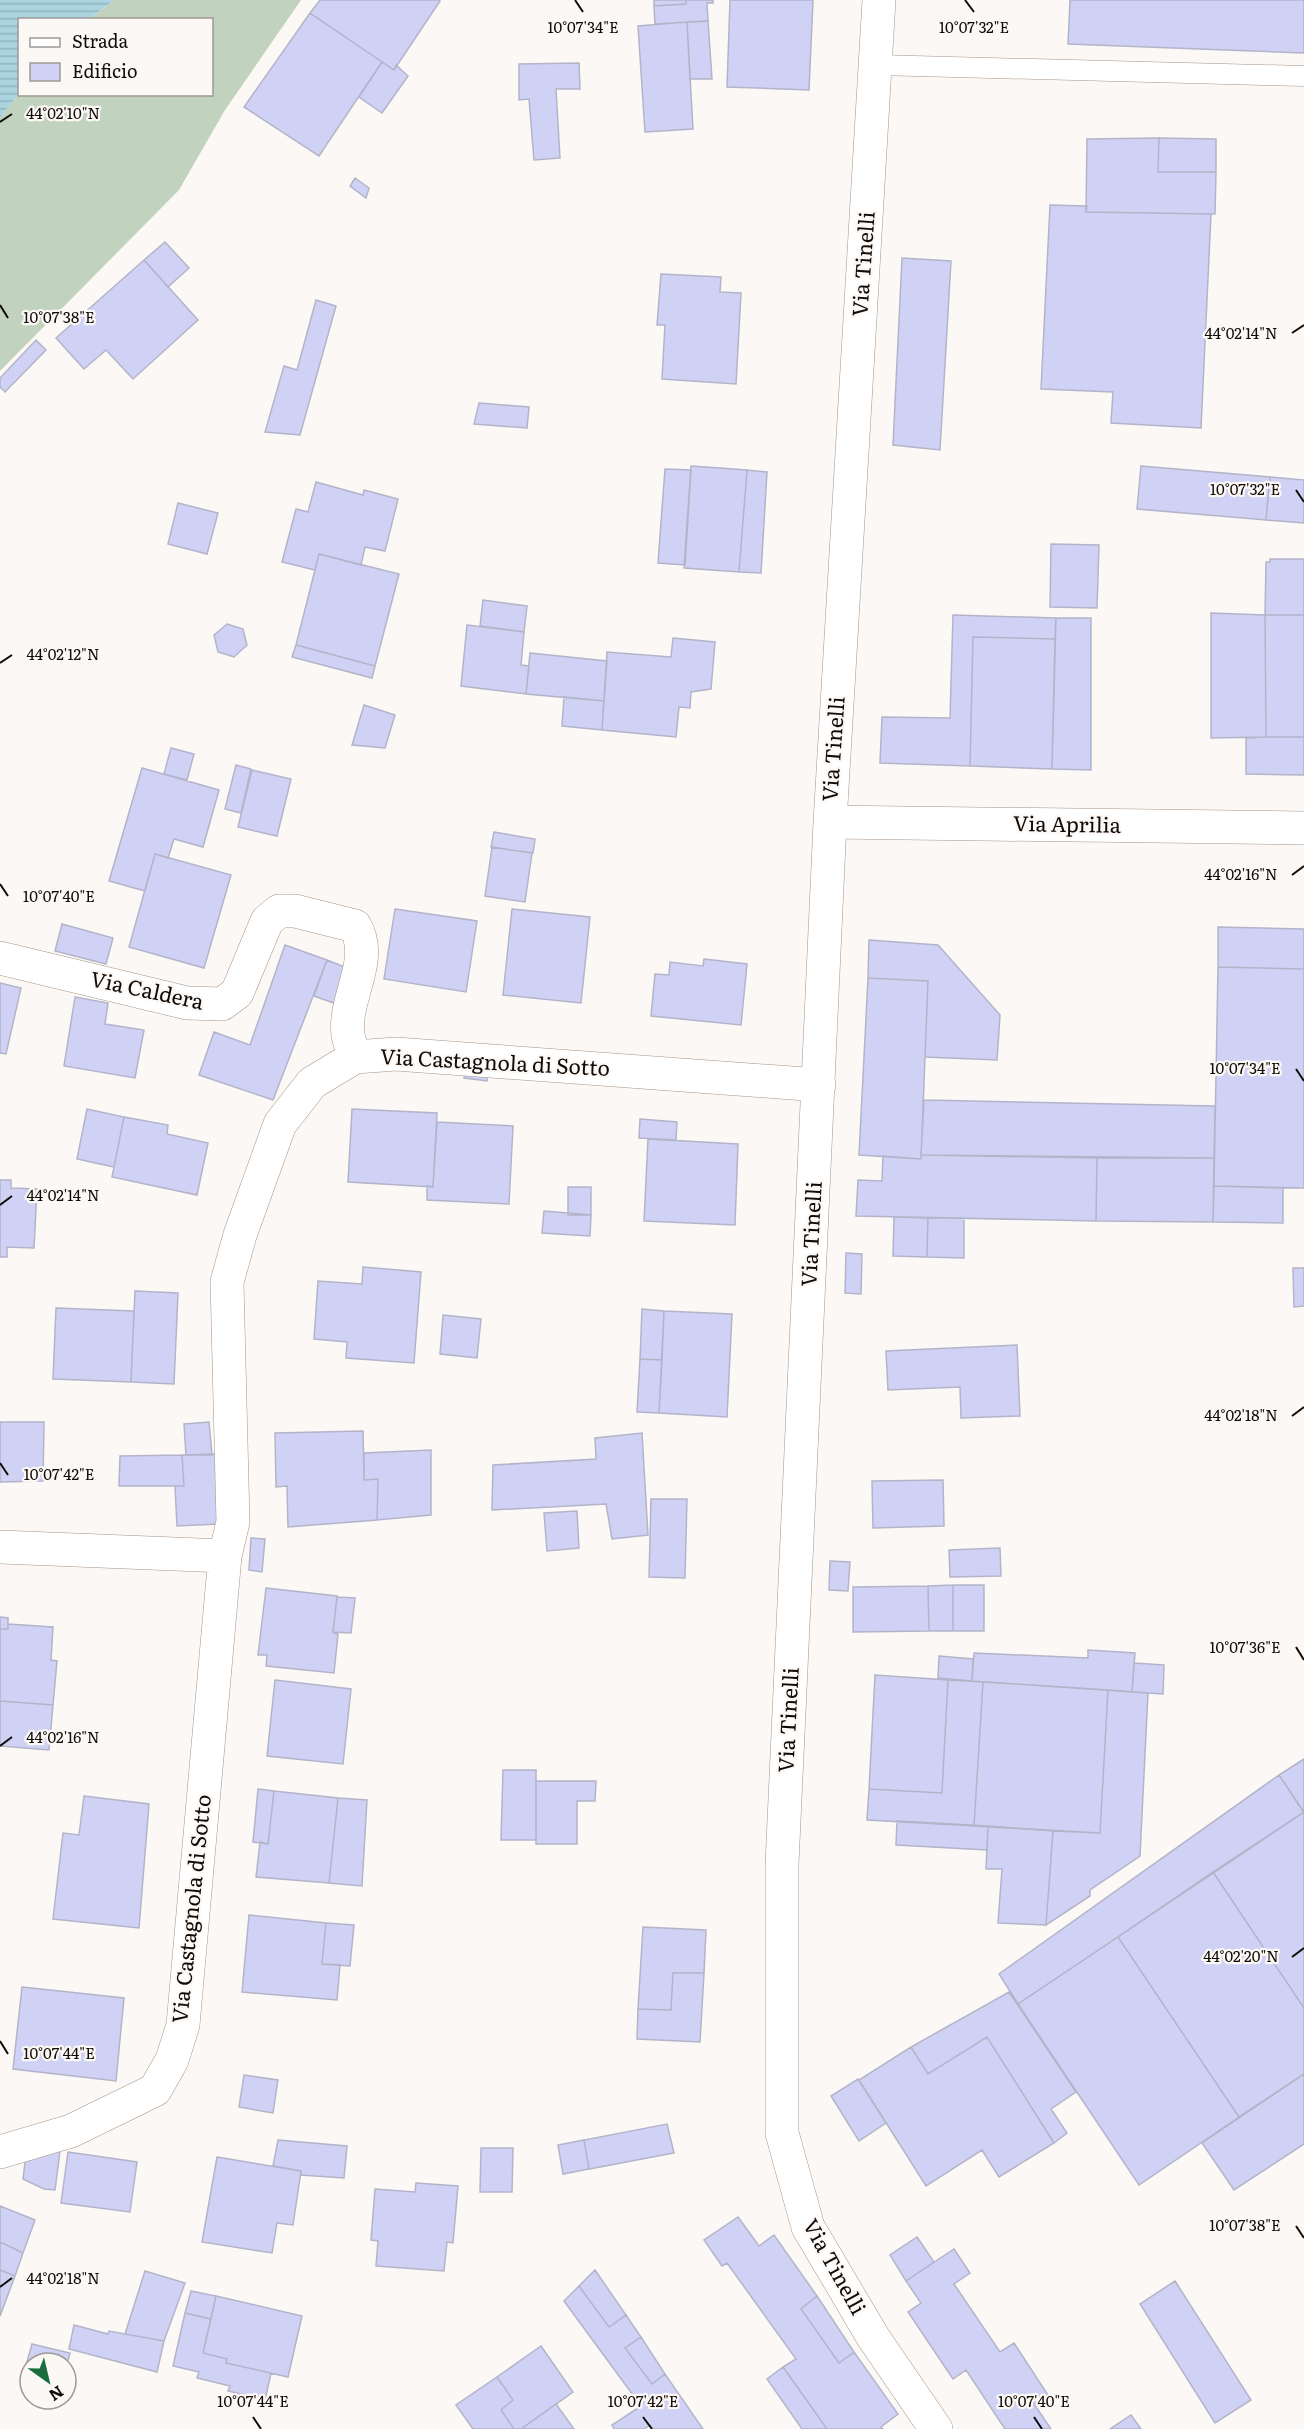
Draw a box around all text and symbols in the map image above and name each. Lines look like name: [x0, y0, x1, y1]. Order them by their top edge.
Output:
text: 10°07'34"E: [547, 15, 619, 38]
text: 10°07'32"E: [939, 15, 1009, 38]
legend: [18, 18, 213, 96]
text: Strada: [72, 27, 129, 54]
text: Edificio: [72, 57, 138, 84]
text: 44°02'10"N: [26, 101, 100, 124]
street label: Via Tinelli: [842, 210, 881, 317]
text: 10°07'38"E: [23, 305, 95, 328]
text: 44°02'14"N: [1205, 321, 1277, 344]
text: 10°07'32"E: [1210, 477, 1280, 500]
text: 44°02'12"N: [27, 642, 99, 665]
street label: Via Tinelli: [812, 695, 851, 802]
street label: Via Aprilia: [1013, 806, 1122, 839]
text: 44°02'16"N: [1204, 862, 1278, 885]
text: 10°07'40"E: [23, 884, 95, 907]
street label: Via Caldera: [88, 961, 208, 1016]
street label: Via Castagnola di Sotto: [379, 1039, 611, 1082]
text: 10°07'34"E: [1209, 1056, 1281, 1079]
street label: Via Tinelli: [791, 1180, 828, 1287]
text: 44°02'14"N: [27, 1183, 99, 1206]
text: 44°02'18"N: [1204, 1403, 1278, 1426]
text: 10°07'42"E: [24, 1462, 94, 1485]
text: 10°07'36"E: [1209, 1635, 1281, 1658]
street label: Via Tinelli: [768, 1666, 805, 1773]
text: 44°02'16"N: [26, 1725, 100, 1748]
street label: Via Castagnola di Sotto: [162, 1793, 217, 2025]
text: 44°02'20"N: [1203, 1944, 1279, 1967]
text: 10°07'44"E: [23, 2041, 95, 2064]
street label: Via Tinelli: [797, 2212, 875, 2319]
text: 10°07'38"E: [1209, 2213, 1281, 2236]
text: 44°02'18"N: [26, 2266, 100, 2289]
north arrow: [18, 2351, 78, 2411]
text: N: [45, 2381, 69, 2408]
text: 10°07'44"E: [217, 2389, 289, 2412]
text: 10°07'42"E: [608, 2389, 678, 2412]
text: 10°07'40"E: [998, 2389, 1070, 2412]

